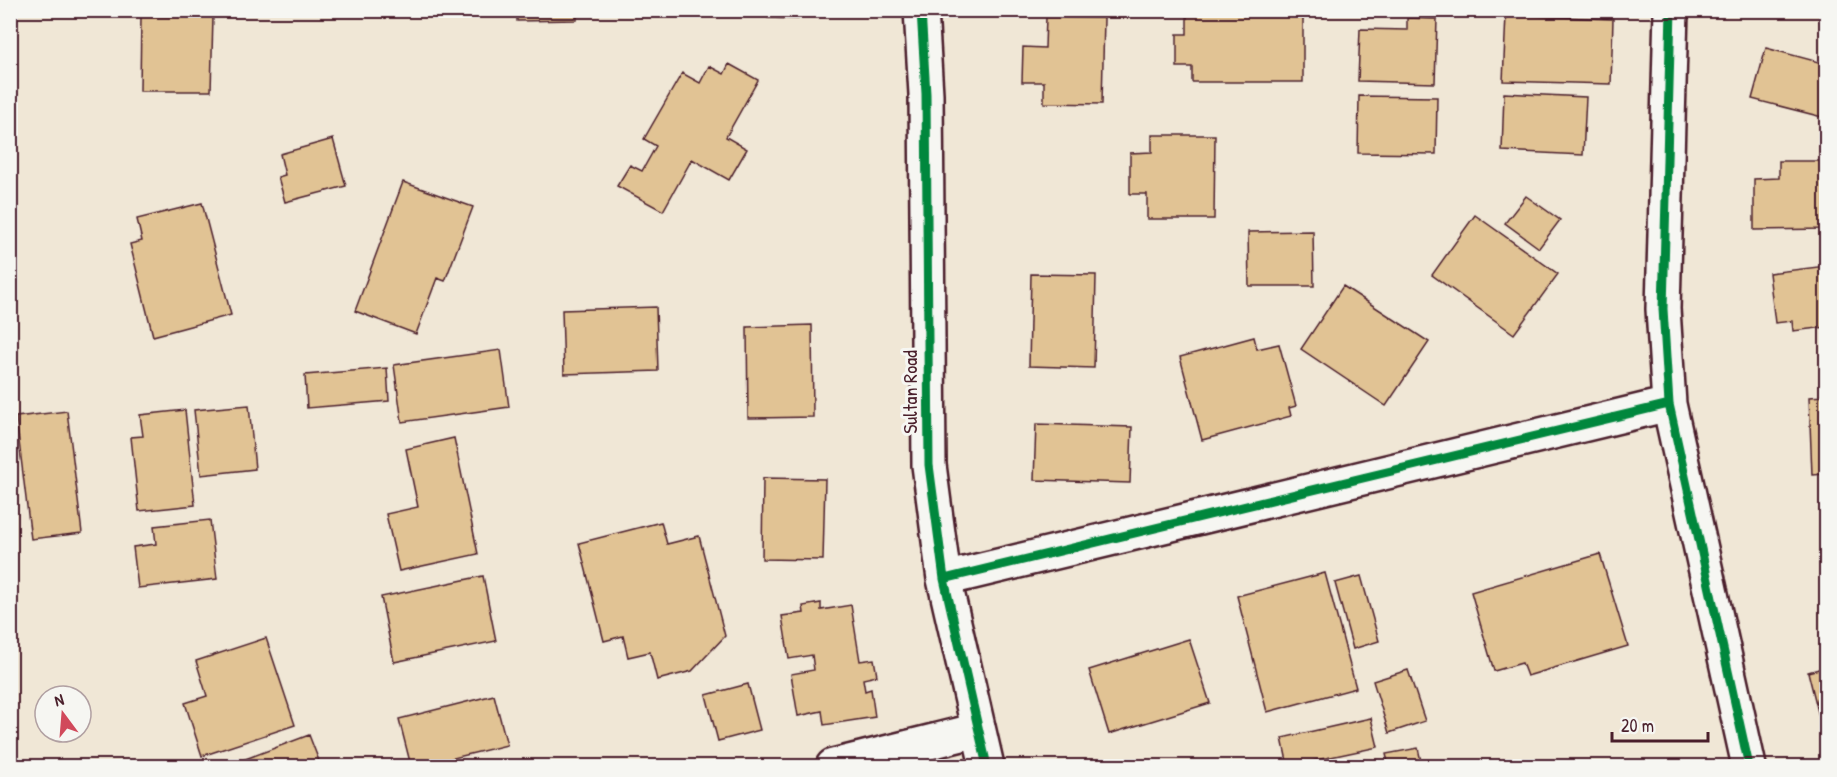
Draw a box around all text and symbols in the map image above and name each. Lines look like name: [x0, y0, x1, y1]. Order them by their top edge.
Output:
street label: Sultan Road: [896, 350, 923, 434]
north arrow: [33, 684, 93, 744]
text: N: [52, 688, 66, 711]
scale bar: [1612, 705, 1708, 743]
text: 20 m: [1621, 713, 1654, 738]

